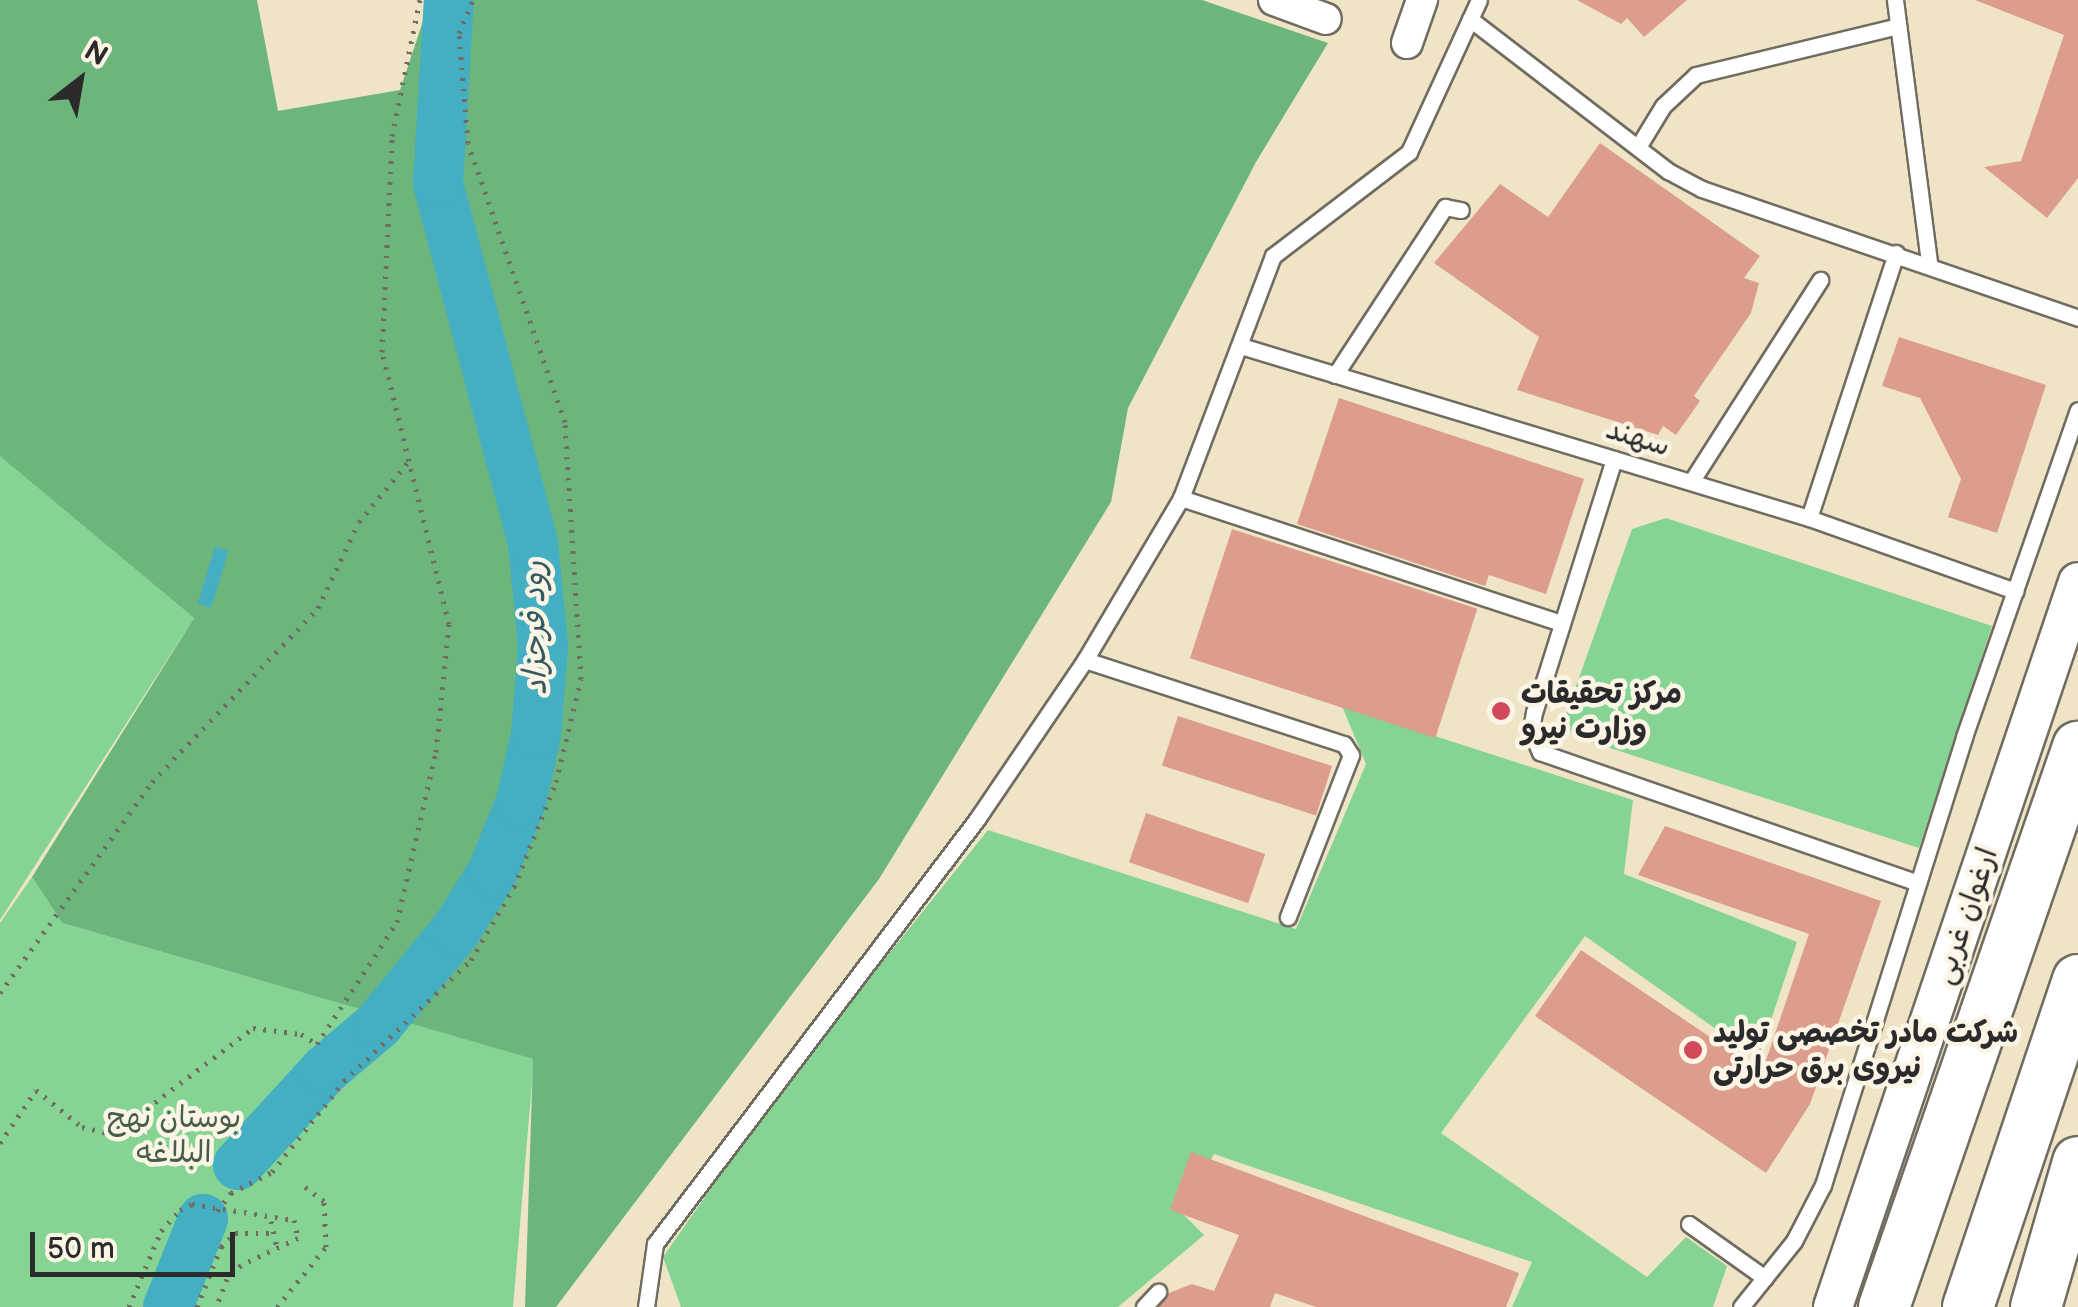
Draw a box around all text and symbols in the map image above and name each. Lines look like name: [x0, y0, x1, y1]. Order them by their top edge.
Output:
north arrow: [30, 30, 130, 130]
text: N: [78, 34, 113, 73]
street label: سهند: [1602, 411, 1674, 465]
water label: رود فرحزاد: [516, 560, 556, 696]
place label: مرکز تحقیقات وزارت نیرو: [1521, 676, 1682, 746]
marker: مرکز تحقیقات وزارت نیرو: [1490, 700, 1512, 722]
street label: ارغوان غربی: [1926, 843, 2006, 989]
place label: شرکت مادر تخصصی تولید نیروی برق حرارتی: [1713, 1015, 2018, 1086]
marker: شرکت مادر تخصصی تولید نیروی برق حرارتی: [1682, 1039, 1704, 1061]
park label: بوستان نهج البلاغه: [107, 1100, 241, 1170]
scale bar: [35, 1212, 240, 1274]
text: 50 m: [47, 1231, 115, 1267]

